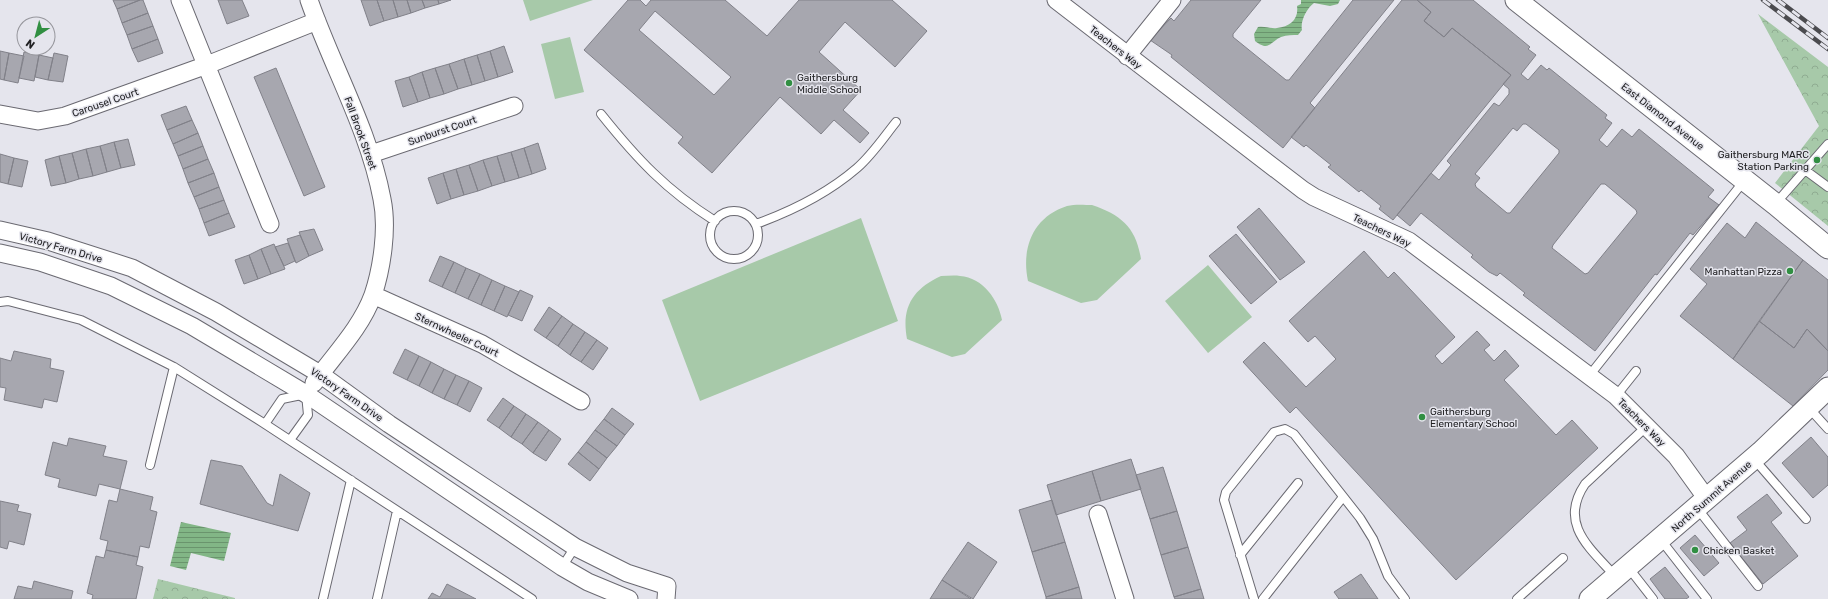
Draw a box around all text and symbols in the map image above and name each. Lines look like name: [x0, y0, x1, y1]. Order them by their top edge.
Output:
north arrow: [16, 16, 56, 56]
street label: Teachers Way: [1087, 24, 1144, 72]
text: N: [23, 36, 37, 51]
place label: Gaithersburg Middle School: [797, 72, 861, 96]
marker: Gaithersburg Middle School: [784, 78, 794, 88]
street label: East Diamond Avenue: [1619, 81, 1706, 153]
street label: Carousel Court: [71, 86, 140, 120]
street label: Fall Brook Street: [341, 95, 379, 171]
street label: Sunburst Court: [406, 114, 478, 148]
place label: Gaithersburg MARC Station Parking: [1718, 149, 1809, 173]
marker: Gaithersburg MARC Station Parking: [1812, 155, 1822, 165]
street label: Teachers Way: [1351, 212, 1413, 250]
street label: Victory Farm Drive: [18, 230, 104, 266]
place label: Manhattan Pizza: [1705, 266, 1782, 278]
marker: Manhattan Pizza: [1785, 266, 1795, 276]
street label: Sternwheeler Court: [413, 310, 500, 360]
street label: Victory Farm Drive: [308, 365, 385, 425]
street label: Teachers Way: [1615, 396, 1668, 450]
place label: Gaithersburg Elementary School: [1430, 406, 1517, 430]
marker: Gaithersburg Elementary School: [1417, 412, 1427, 422]
street label: North Summit Avenue: [1669, 458, 1755, 535]
marker: Chicken Basket: [1690, 545, 1700, 555]
place label: Chicken Basket: [1703, 545, 1774, 557]

